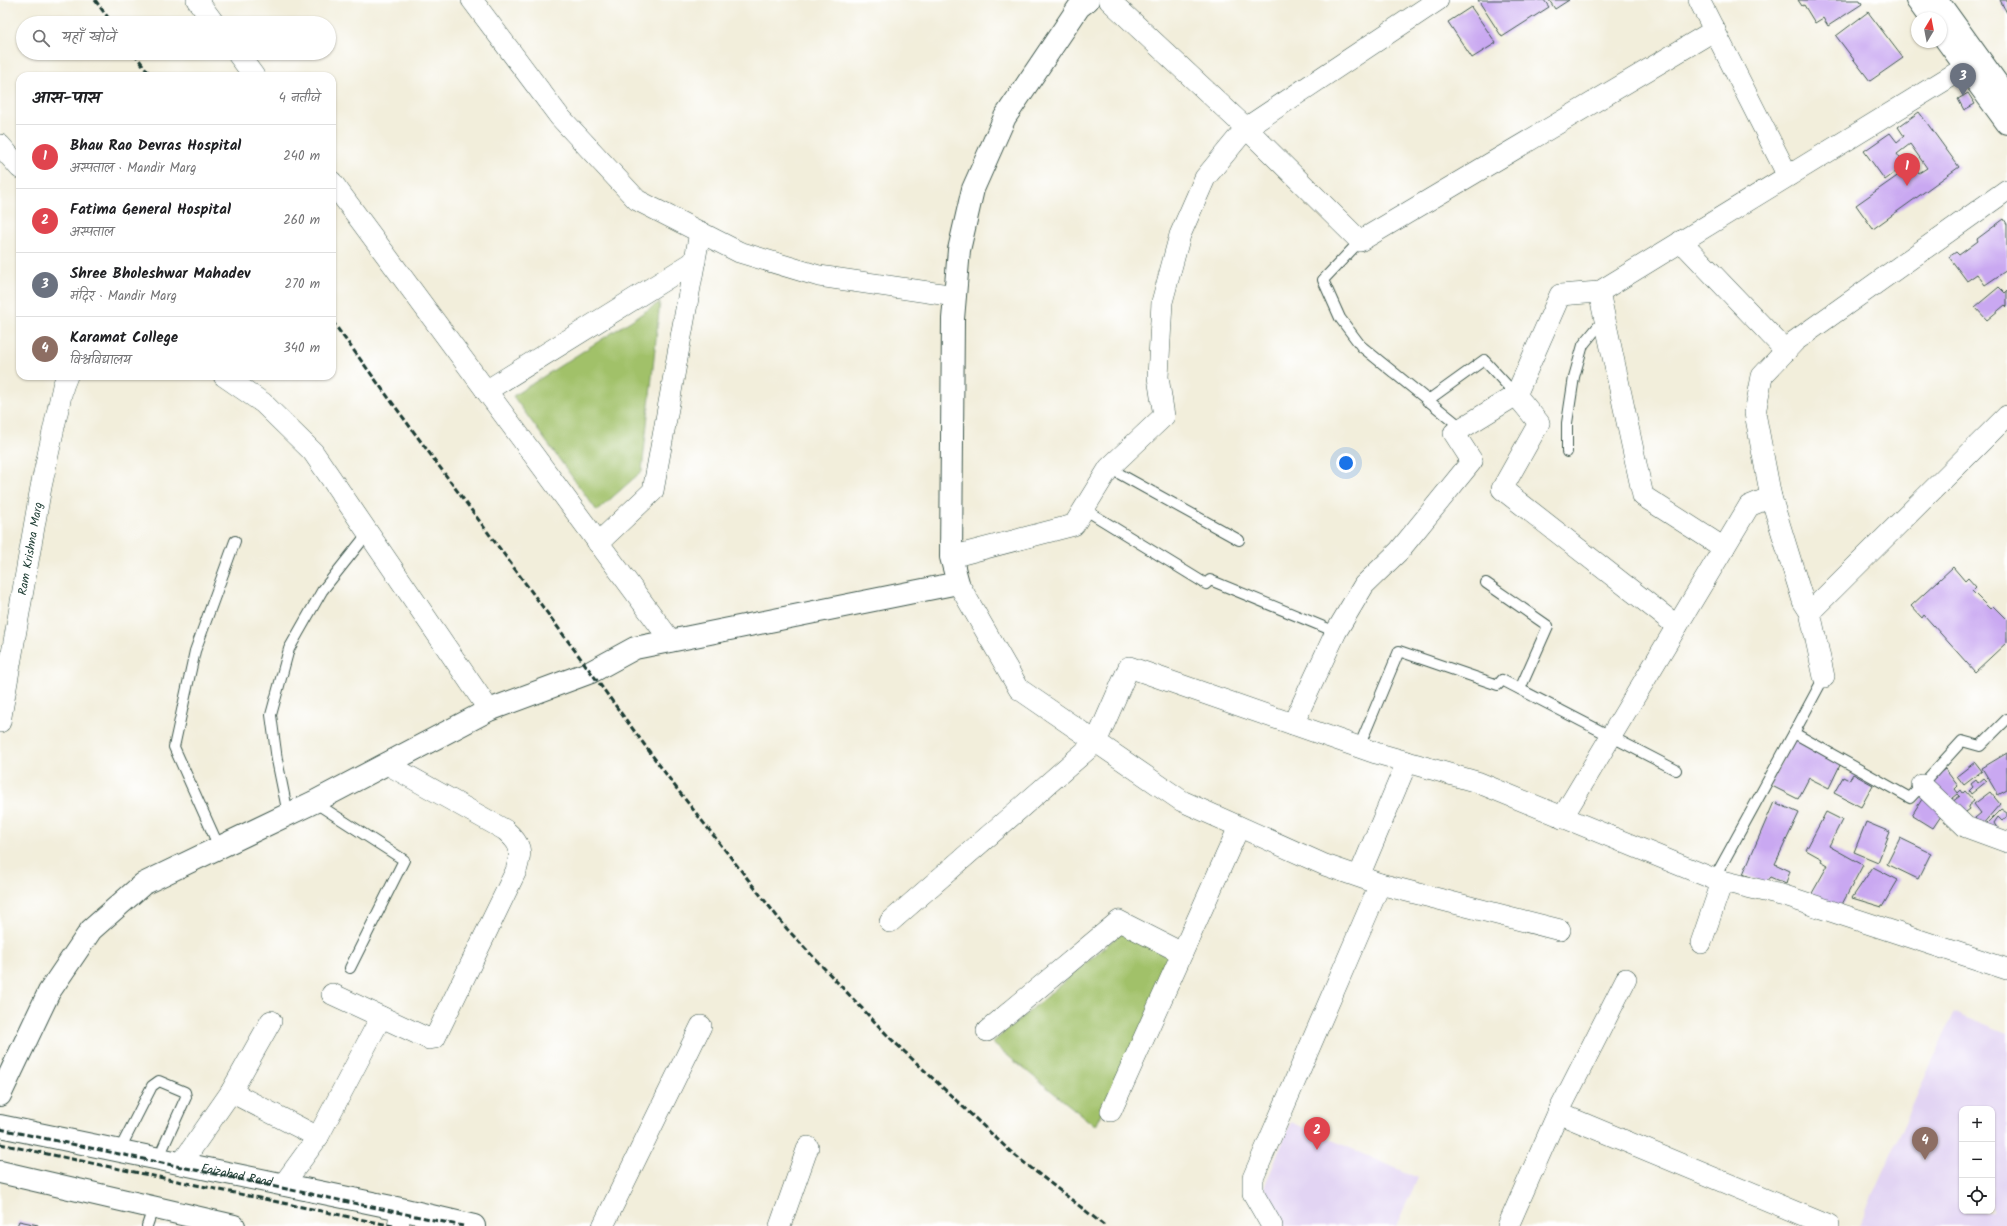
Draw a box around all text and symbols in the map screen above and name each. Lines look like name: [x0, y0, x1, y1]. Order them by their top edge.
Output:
north arrow: [1911, 12, 1947, 48]
search box: [16, 16, 336, 60]
text: यहाँ खोजें: [62, 26, 116, 50]
icon: search: [30, 27, 52, 49]
pin: 3: [1950, 63, 1976, 96]
text: आस-पास: [32, 85, 100, 112]
text: 4 नतीजे: [279, 88, 320, 109]
text: Bhau Rao Devras Hospital: [70, 134, 241, 158]
text: 1: [43, 146, 47, 167]
text: 240 m: [283, 146, 320, 167]
pin: 1: [1894, 153, 1920, 186]
text: अस्पताल · Mandir Marg: [70, 158, 196, 179]
text: Fatima General Hospital: [70, 198, 231, 222]
text: 2: [41, 210, 49, 231]
text: 260 m: [283, 210, 320, 231]
text: अस्पताल: [70, 222, 114, 243]
text: Shree Bholeshwar Mahadev: [70, 262, 250, 286]
text: 3: [41, 274, 49, 295]
text: 270 m: [284, 274, 320, 295]
text: मंदिर · Mandir Marg: [70, 286, 177, 307]
text: Karamat College: [70, 326, 178, 350]
text: 4: [41, 338, 49, 359]
text: 340 m: [283, 338, 320, 359]
text: विश्वविद्यालय: [70, 350, 131, 371]
your location: [1336, 453, 1356, 473]
street label: Ram Krishna Marg: [13, 500, 48, 597]
map controls: [1959, 1106, 1995, 1214]
button: +: [1959, 1106, 1995, 1142]
pin: 2: [1304, 1117, 1330, 1150]
pin: 4: [1912, 1127, 1938, 1160]
button: −: [1959, 1142, 1995, 1178]
street label: Faizabad Road: [199, 1159, 275, 1192]
button: locate: [1959, 1178, 1995, 1214]

